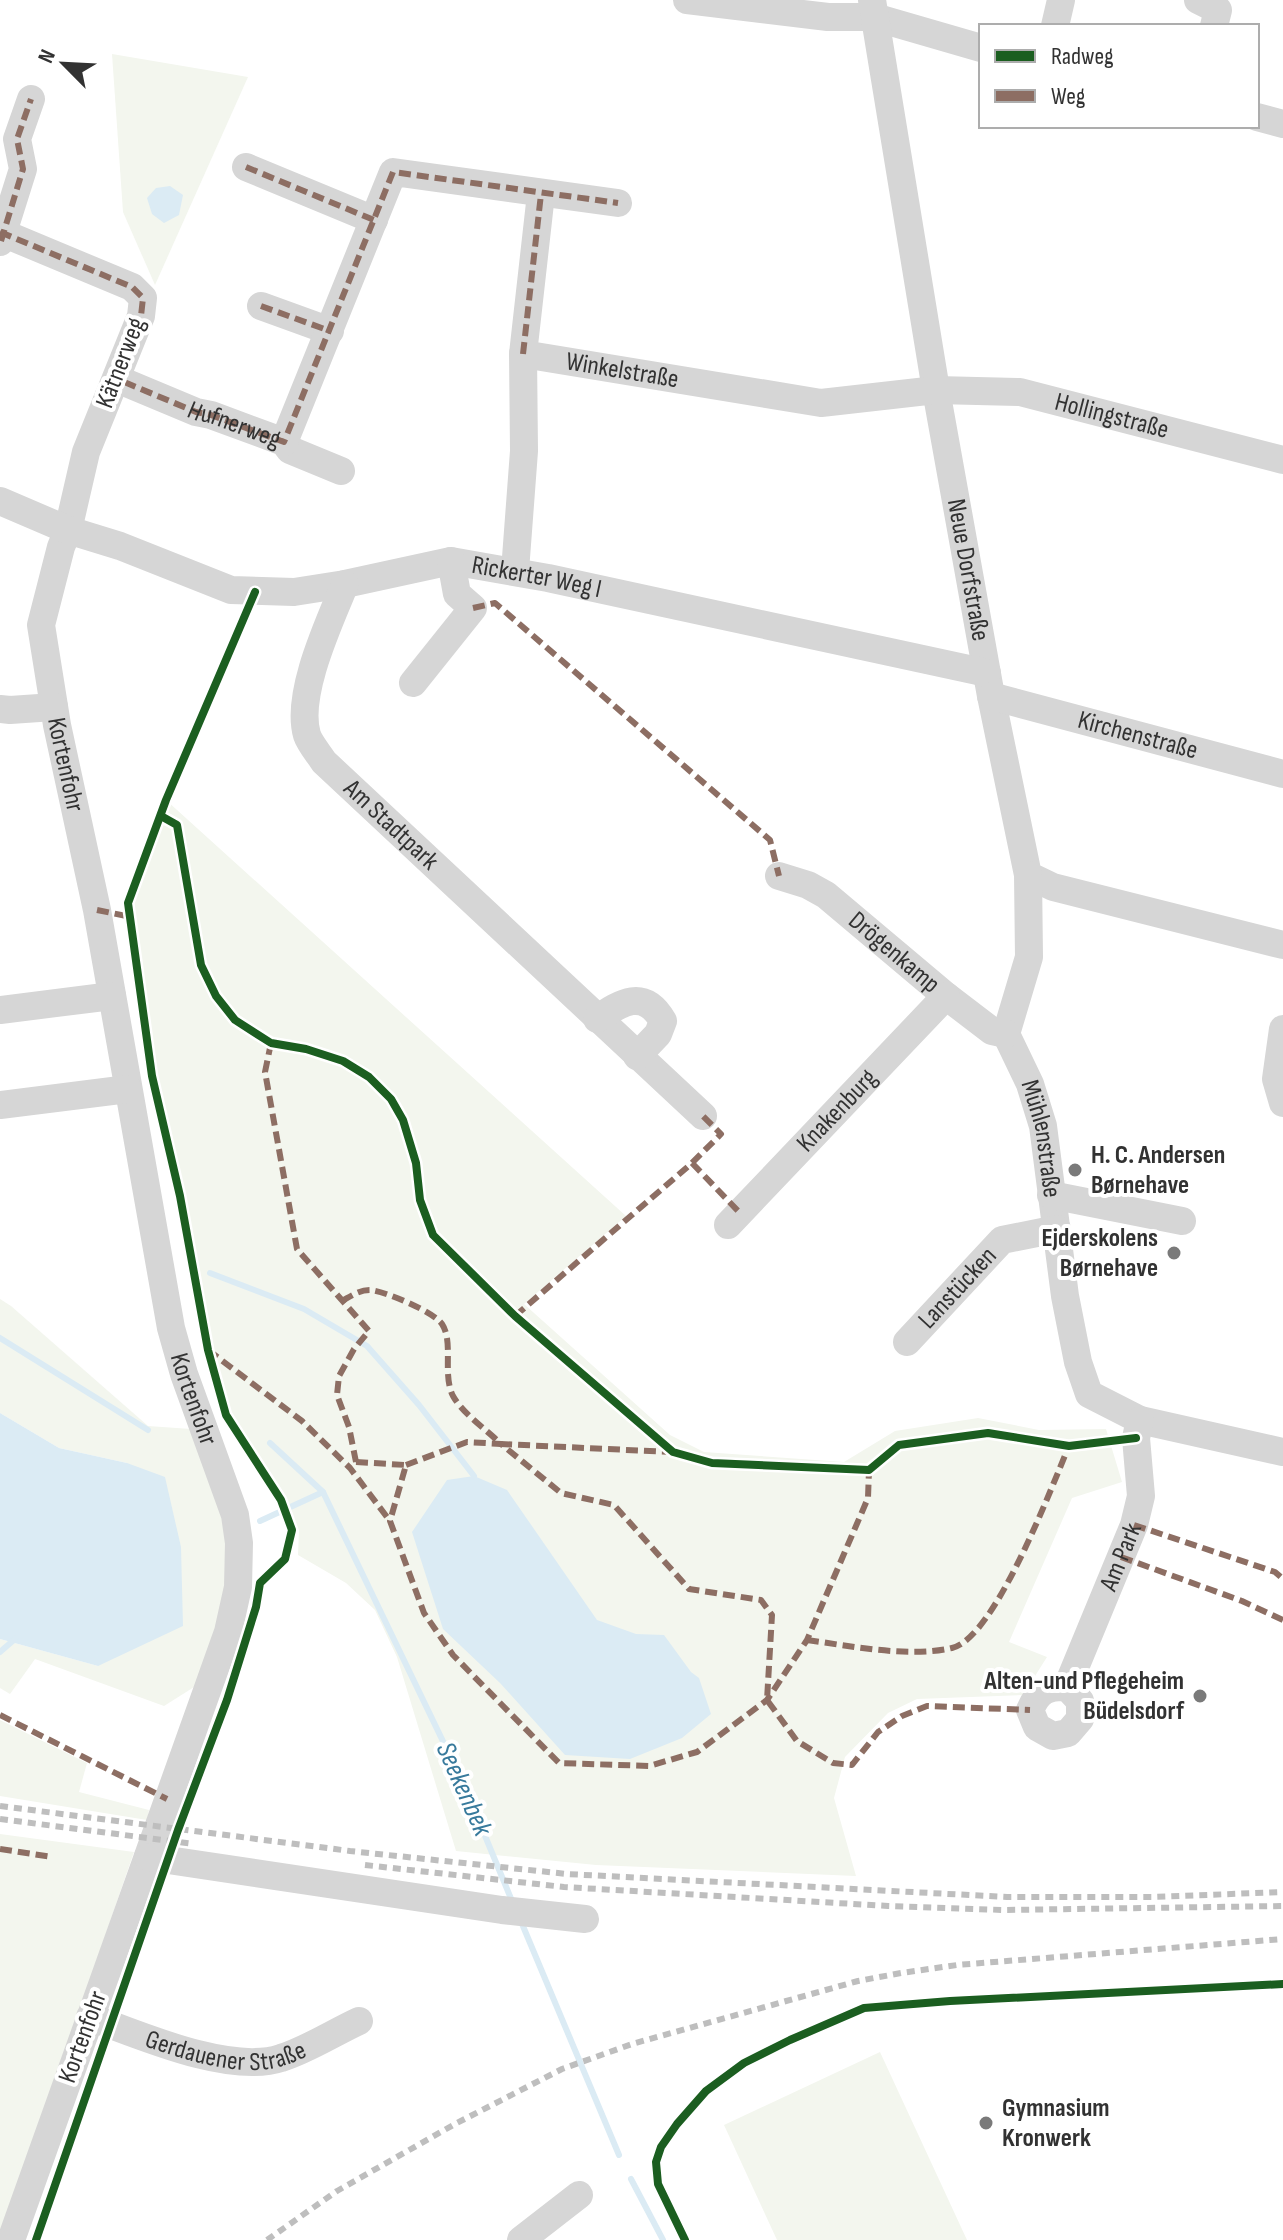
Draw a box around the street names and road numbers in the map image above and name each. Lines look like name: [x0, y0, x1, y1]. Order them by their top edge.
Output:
street label: Kätnerweg: [90, 313, 152, 413]
street label: Winkelstraße: [564, 346, 681, 395]
street label: Hollingstraße: [1052, 386, 1172, 445]
street label: Hufnerweg: [183, 395, 285, 455]
street label: Neue Dorfstraße: [940, 496, 996, 643]
street label: Rickerter Weg I: [469, 549, 604, 605]
street label: Kirchenstraße: [1075, 704, 1201, 766]
street label: Kortenfohr: [41, 715, 91, 815]
street label: Am Stadtpark: [337, 772, 445, 877]
street label: Drögenkamp: [842, 905, 946, 1000]
street label: Knakenburg: [790, 1063, 884, 1158]
street label: Mühlenstraße: [1014, 1076, 1068, 1199]
street label: Lanstücken: [912, 1241, 1003, 1335]
street label: Kortenfohr: [163, 1350, 224, 1450]
street label: Am Park: [1093, 1518, 1149, 1596]
street label: Kortenfohr: [52, 1986, 114, 2087]
street label: Gerdauener Straße: [141, 2024, 311, 2078]

